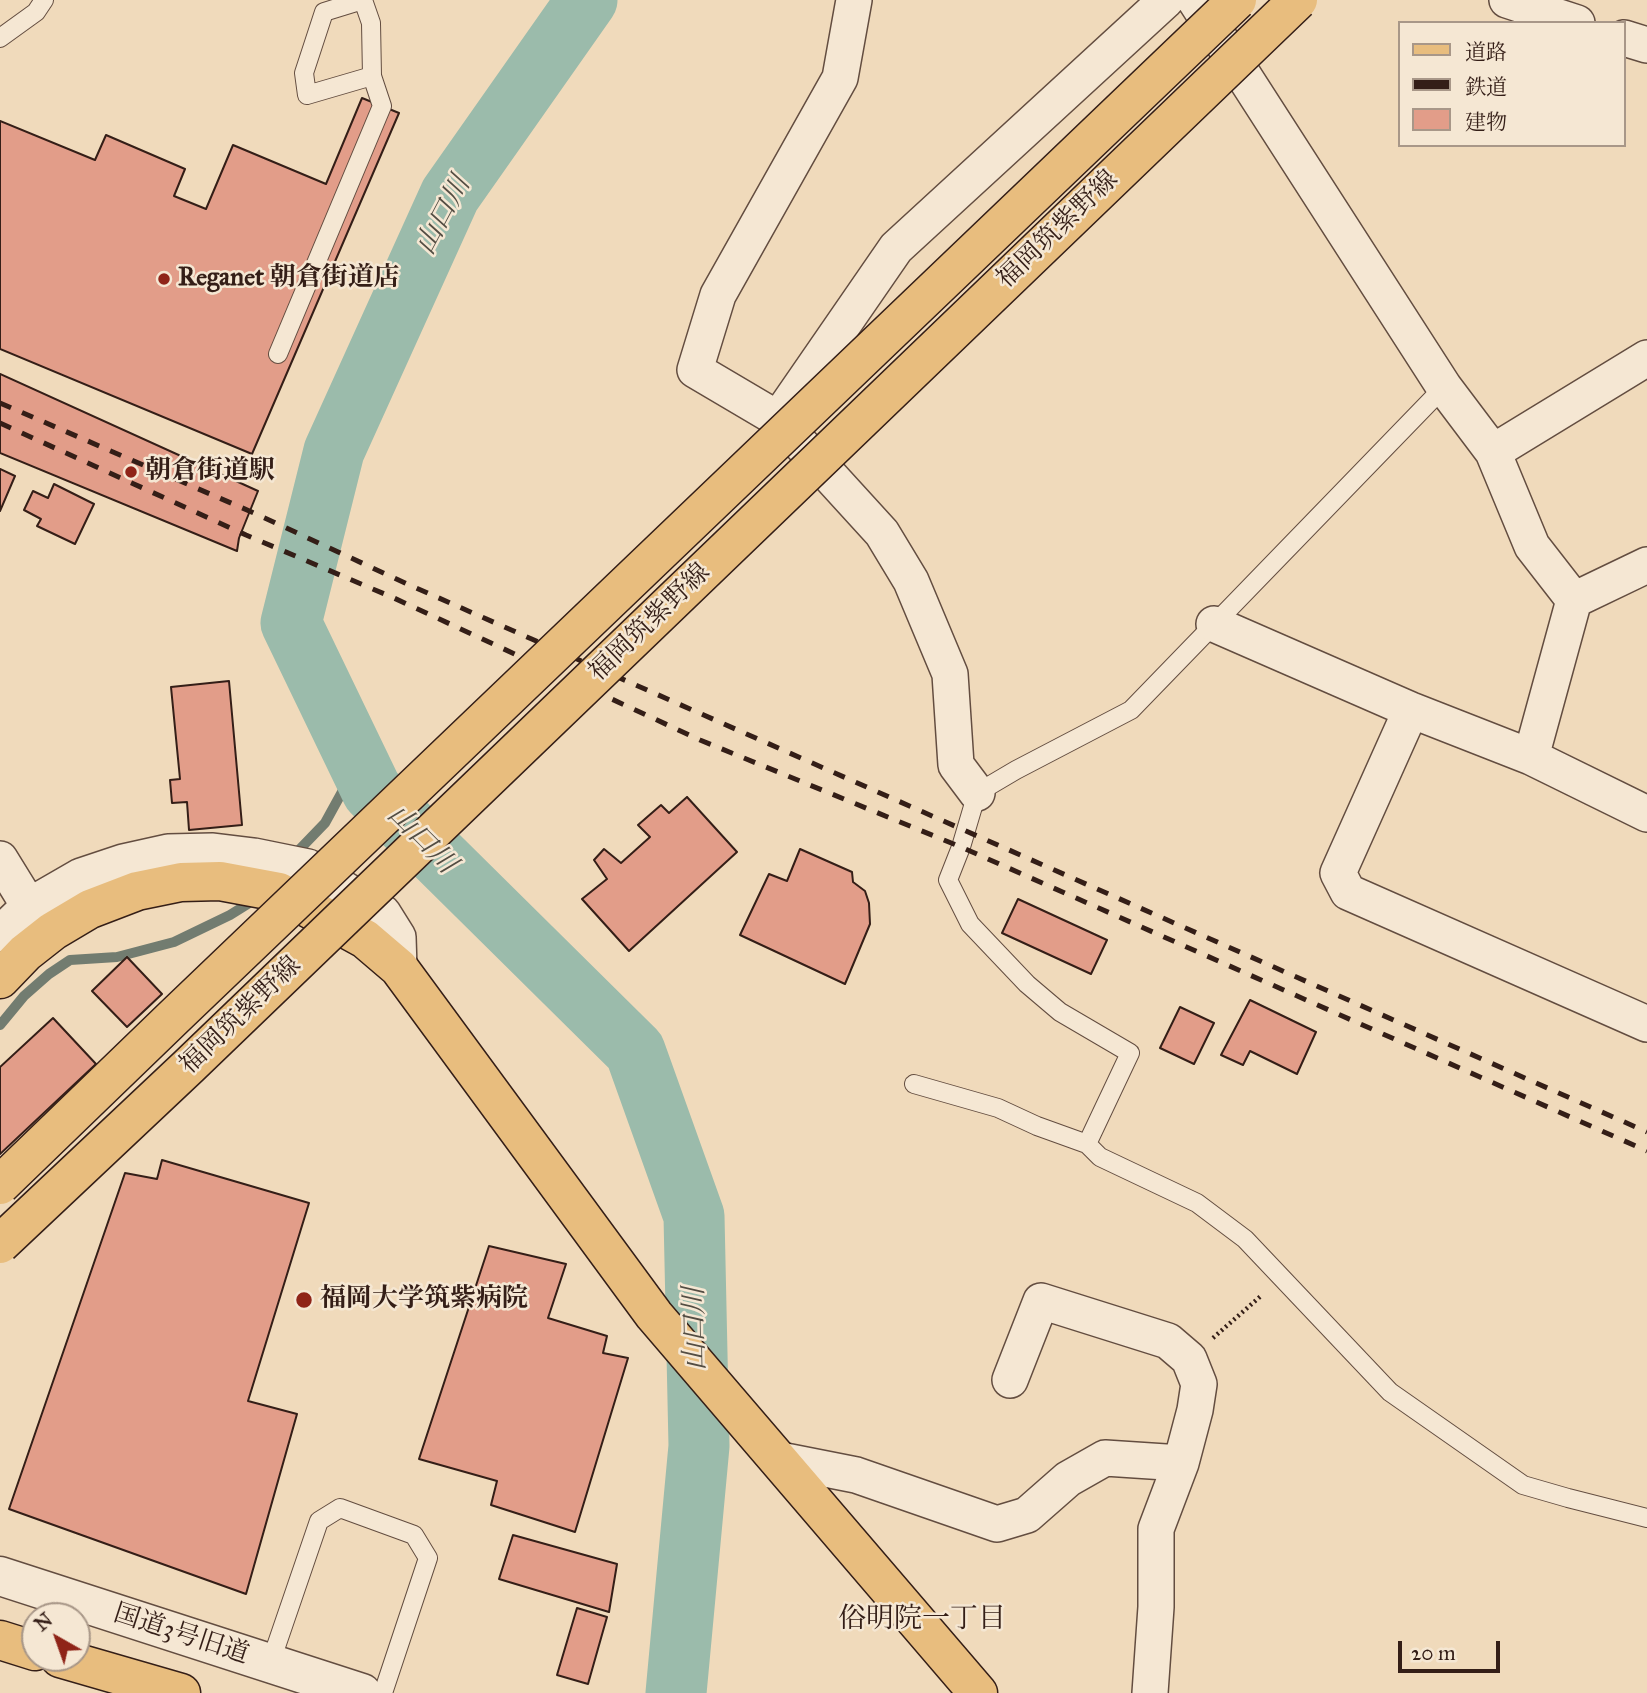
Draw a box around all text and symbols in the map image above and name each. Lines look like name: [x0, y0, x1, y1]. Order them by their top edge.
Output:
legend: [1398, 21, 1626, 147]
text: 道路: [1465, 39, 1507, 65]
text: 鉄道: [1465, 74, 1507, 100]
text: 建物: [1465, 109, 1507, 135]
street label: 福岡筑紫野線: [991, 165, 1125, 295]
water label: 山口川: [409, 171, 479, 261]
place label: Reganet 朝倉街道店: [178, 263, 400, 295]
marker: Reganet 朝倉街道店: [156, 271, 172, 287]
place label: 朝倉街道駅: [145, 456, 275, 488]
marker: 朝倉街道駅: [123, 464, 139, 480]
street label: 福岡筑紫野線: [583, 558, 717, 688]
water label: 山口川: [379, 798, 463, 882]
street label: 福岡筑紫野線: [174, 951, 308, 1081]
place label: 福岡大学筑紫病院: [320, 1284, 528, 1316]
water label: 山口川: [678, 1287, 714, 1371]
marker: 福岡大学筑紫病院: [294, 1290, 314, 1310]
street label: 国道3号旧道: [109, 1598, 253, 1672]
north arrow: [21, 1602, 91, 1672]
district label: 俗明院一丁目: [838, 1603, 1006, 1637]
text: N: [30, 1608, 57, 1636]
scale bar: [1402, 1626, 1504, 1670]
text: 20 m: [1411, 1640, 1456, 1666]

